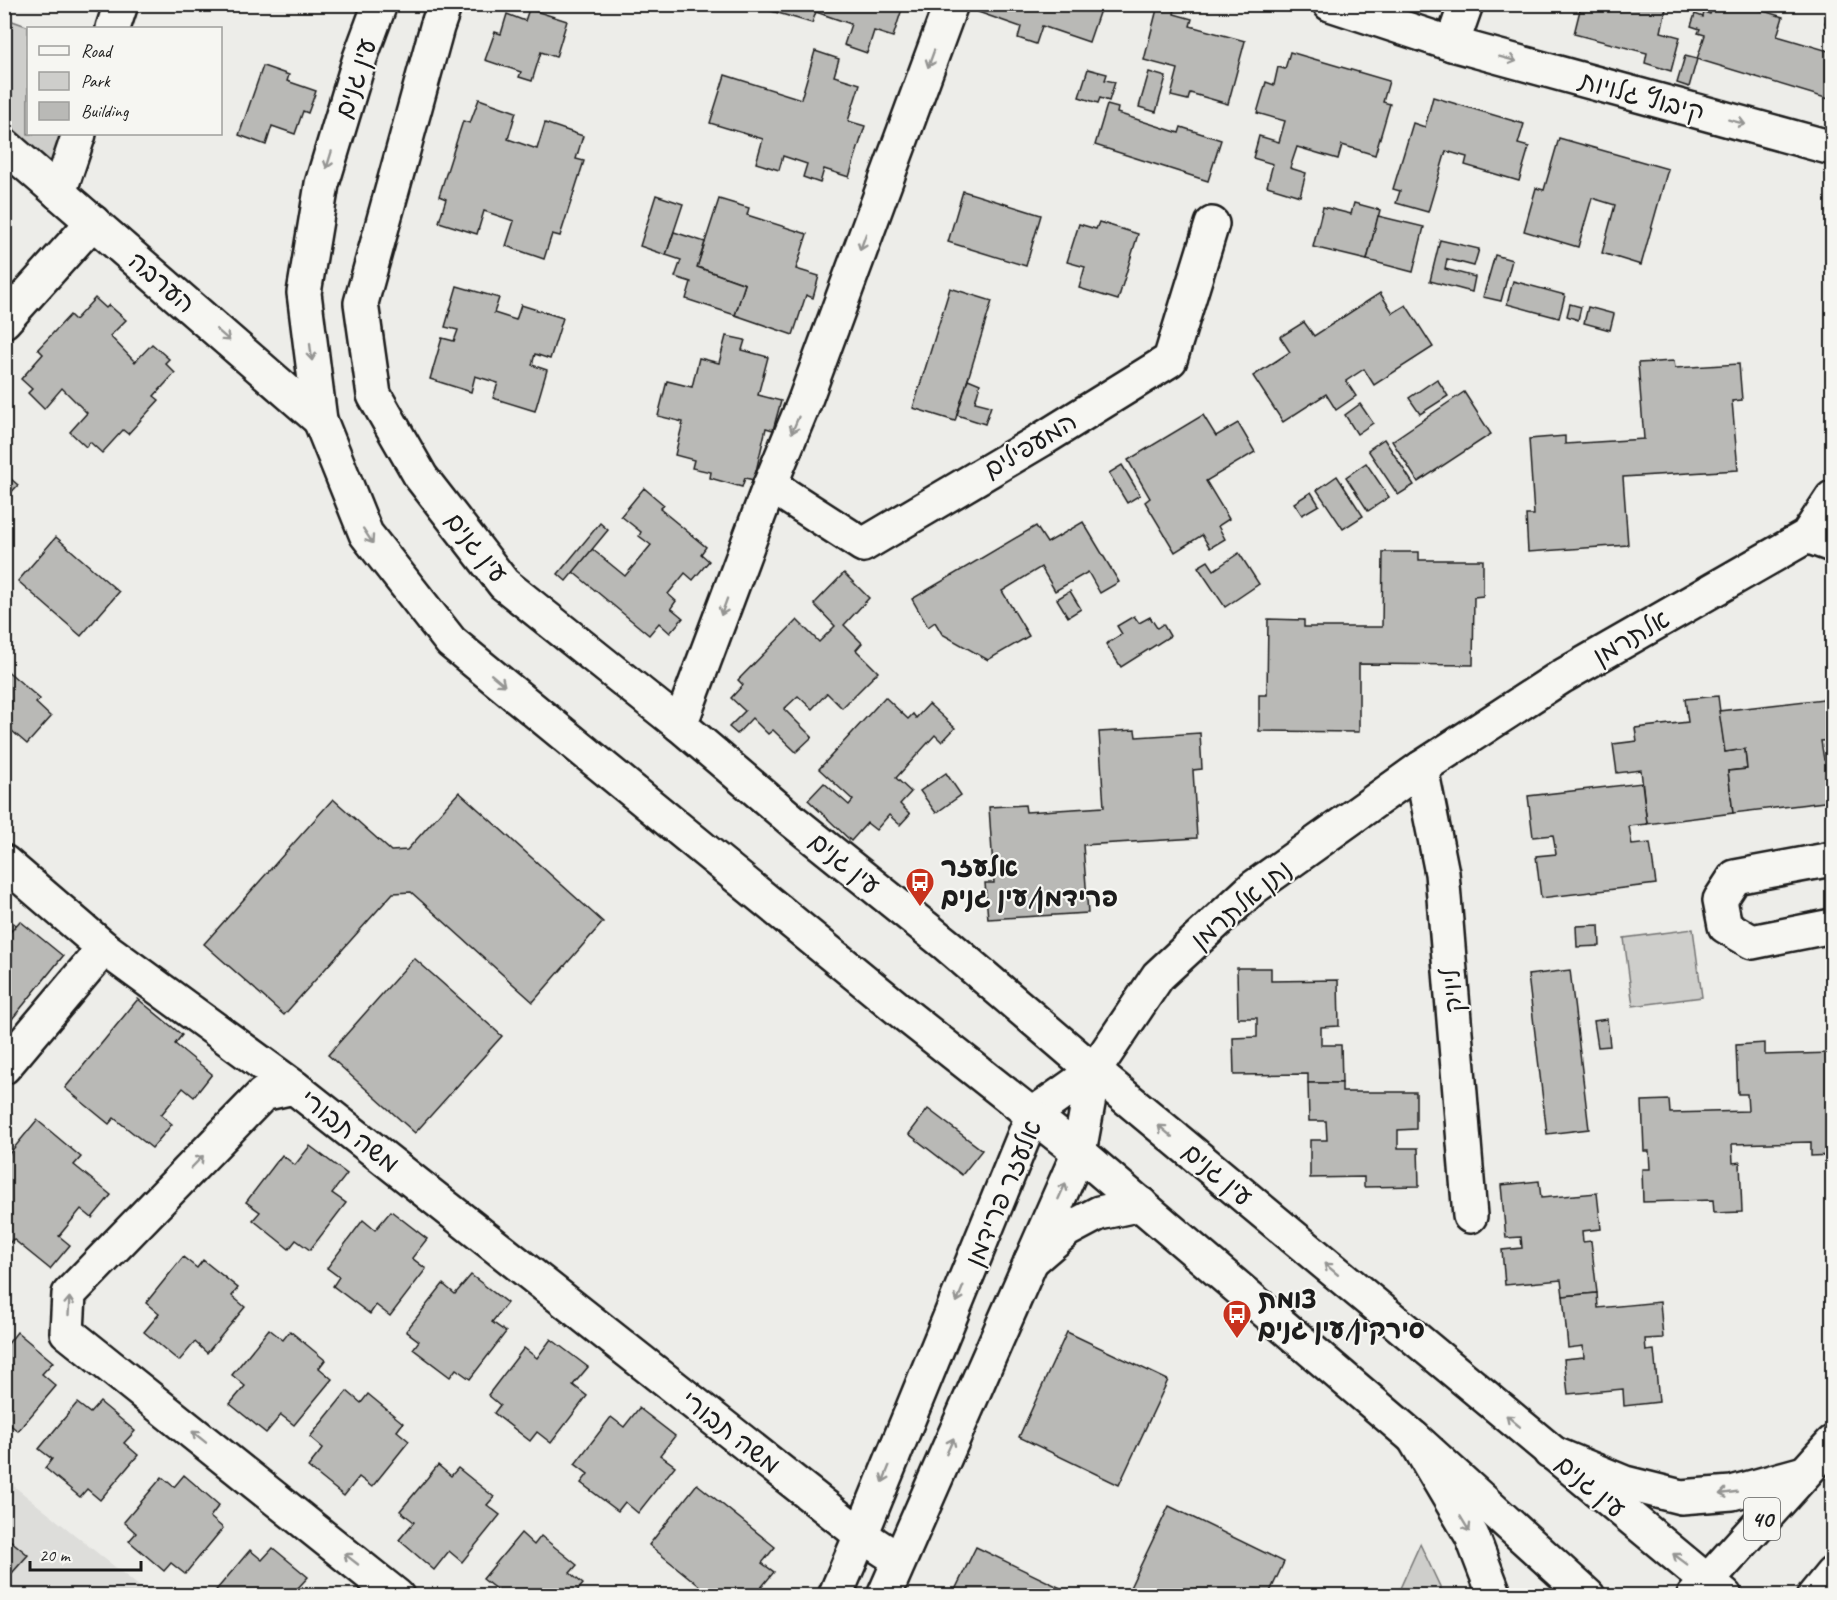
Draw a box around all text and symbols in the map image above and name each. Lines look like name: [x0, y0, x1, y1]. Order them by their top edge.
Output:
legend: [27, 27, 222, 135]
street label: עין גנים: [327, 34, 384, 122]
text: Road: [81, 40, 114, 62]
one-way arrow: [924, 50, 935, 68]
one-way arrow: [1498, 54, 1517, 65]
street label: קיבוץ גלויות: [1574, 63, 1708, 129]
text: Park: [81, 70, 111, 92]
text: Building: [81, 100, 130, 122]
one-way arrow: [1727, 117, 1746, 128]
one-way arrow: [323, 150, 334, 169]
one-way arrow: [857, 232, 868, 251]
street label: הערבה: [121, 244, 202, 320]
one-way arrow: [215, 328, 230, 342]
one-way arrow: [306, 341, 317, 361]
street label: המעפילים: [977, 405, 1083, 486]
one-way arrow: [789, 415, 800, 434]
street label: עין גנים: [438, 505, 515, 590]
one-way arrow: [363, 527, 375, 544]
one-way arrow: [718, 597, 729, 616]
street label: אלתרמן: [1587, 602, 1676, 673]
one-way arrow: [490, 674, 506, 687]
street label: עין גנים: [802, 825, 887, 902]
place label: אלעזר פרידמן/עין גנים: [941, 851, 1118, 914]
street label: נתן אלתרמן: [1184, 853, 1298, 956]
bus stop icon: אלעזר פרידמן/עין גנים: [904, 866, 936, 908]
street label: ליויק: [1434, 966, 1471, 1014]
street label: משה תבורי: [293, 1082, 406, 1180]
street label: אלעזר פרידמן: [958, 1115, 1049, 1271]
one-way arrow: [1158, 1124, 1173, 1138]
street label: עין גנים: [1176, 1135, 1260, 1213]
one-way arrow: [190, 1155, 204, 1170]
one-way arrow: [1057, 1182, 1069, 1200]
one-way arrow: [1324, 1262, 1339, 1276]
place label: צומת סירקין/עין גנים: [1258, 1283, 1425, 1346]
one-way arrow: [954, 1284, 965, 1302]
one-way arrow: [63, 1296, 74, 1316]
bus stop icon: צומת סירקין/עין גנים: [1221, 1298, 1253, 1340]
street label: משה תבורי: [674, 1383, 787, 1481]
one-way arrow: [1506, 1414, 1521, 1428]
one-way arrow: [191, 1431, 207, 1444]
one-way arrow: [944, 1437, 956, 1455]
street label: עין גנים: [1549, 1447, 1633, 1525]
one-way arrow: [880, 1465, 891, 1483]
one-way arrow: [1718, 1488, 1738, 1499]
road number: 40: [1744, 1498, 1780, 1540]
one-way arrow: [1459, 1515, 1471, 1532]
scale bar: [30, 1534, 141, 1572]
text: 20 m: [39, 1544, 72, 1566]
one-way arrow: [1672, 1552, 1688, 1565]
one-way arrow: [343, 1553, 359, 1566]

